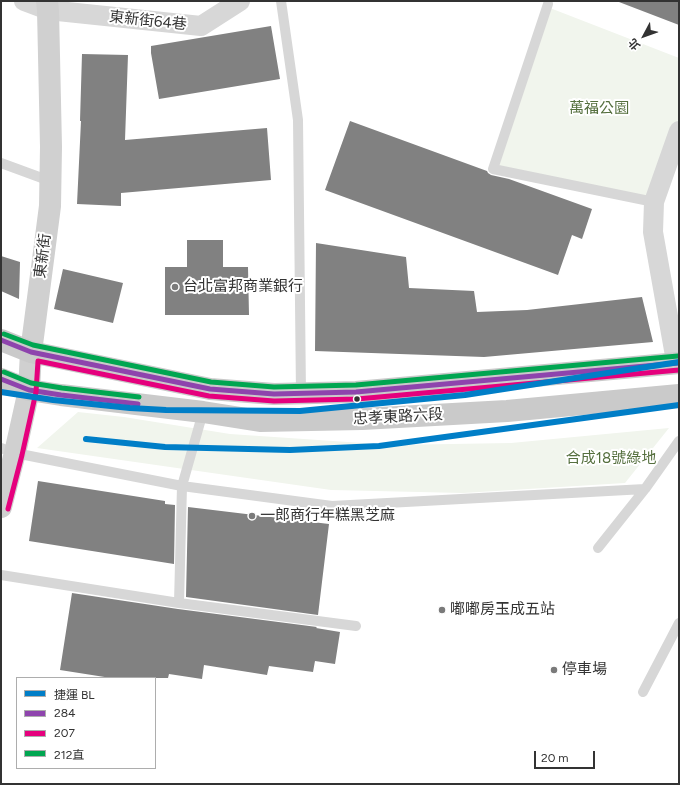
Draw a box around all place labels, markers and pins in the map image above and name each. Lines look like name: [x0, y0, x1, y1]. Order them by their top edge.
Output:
place label: 台北富邦商業銀行: [183, 278, 303, 296]
marker: 台北富邦商業銀行: [170, 282, 180, 292]
unlabelled marker: [352, 394, 362, 404]
place label: 一郎商行年糕黑芝麻: [260, 507, 395, 525]
marker: 一郎商行年糕黑芝麻: [247, 511, 257, 521]
place label: 嘟嘟房玉成五站: [450, 601, 555, 619]
marker: 嘟嘟房玉成五站: [437, 605, 447, 615]
place label: 停車場: [562, 661, 607, 679]
marker: 停車場: [549, 665, 559, 675]

